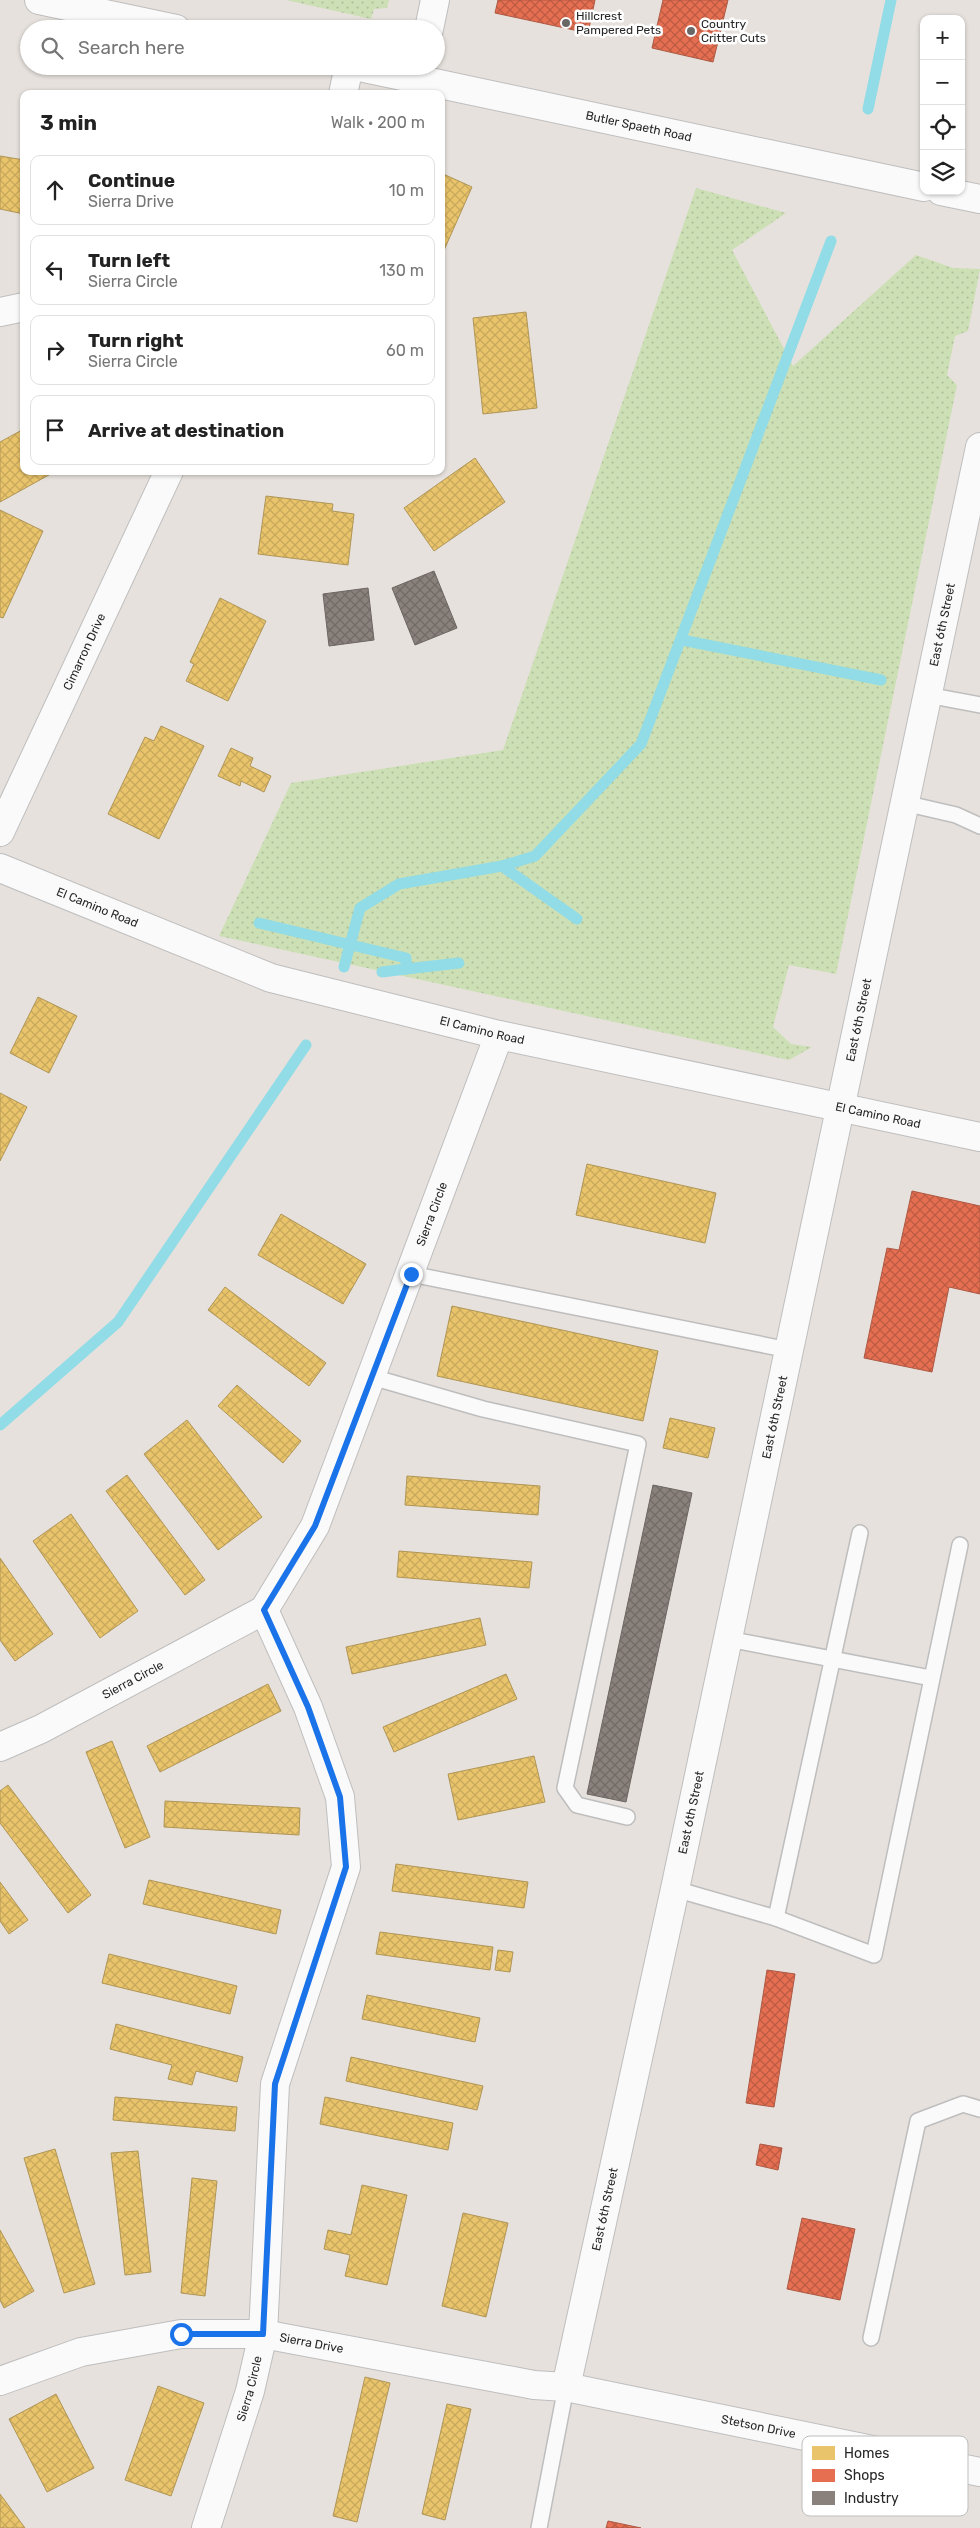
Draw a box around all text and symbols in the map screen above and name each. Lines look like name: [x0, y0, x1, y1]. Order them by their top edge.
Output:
place label: Hillcrest Pampered Pets: [576, 9, 661, 37]
map controls: [920, 15, 965, 195]
button: +: [920, 15, 965, 60]
marker: Hillcrest Pampered Pets: [560, 17, 572, 29]
place label: Country Critter Cuts: [701, 17, 766, 45]
search box: [20, 20, 445, 75]
marker: Country Critter Cuts: [685, 25, 697, 37]
icon: search: [38, 34, 66, 62]
text: Search here: [78, 36, 185, 59]
button: −: [920, 60, 965, 105]
button: locate: [920, 105, 965, 150]
street label: Butler Spaeth Road: [584, 108, 693, 144]
text: 3 min: [40, 110, 97, 135]
text: Walk · 200 m: [331, 113, 425, 132]
button: layers: [920, 150, 965, 195]
text: Continue: [88, 169, 175, 192]
icon: ahead: [41, 176, 69, 204]
text: 10 m: [389, 181, 424, 200]
text: Sierra Drive: [88, 192, 174, 211]
text: Turn left: [88, 249, 170, 272]
icon: left: [41, 256, 69, 284]
text: 130 m: [379, 261, 424, 280]
text: Sierra Circle: [88, 272, 178, 291]
text: Turn right: [88, 329, 183, 352]
icon: right: [41, 336, 69, 364]
text: 60 m: [386, 341, 424, 360]
text: Sierra Circle: [88, 352, 178, 371]
icon: arrive: [41, 416, 69, 444]
text: Arrive at destination: [88, 419, 284, 442]
street label: East 6th Street: [927, 582, 958, 668]
street label: Cimarron Drive: [60, 611, 108, 692]
street label: El Camino Road: [54, 885, 140, 930]
street label: East 6th Street: [843, 977, 874, 1063]
street label: El Camino Road: [438, 1013, 526, 1047]
street label: El Camino Road: [834, 1100, 922, 1131]
street label: Sierra Circle: [414, 1180, 450, 1248]
route end: [400, 1263, 423, 1286]
street label: East 6th Street: [759, 1374, 790, 1460]
street label: Sierra Circle: [100, 1658, 166, 1702]
street label: East 6th Street: [676, 1769, 707, 1855]
street label: East 6th Street: [589, 2166, 621, 2252]
route start: [170, 2323, 193, 2346]
street label: Sierra Drive: [278, 2330, 345, 2356]
street label: Sierra Circle: [234, 2354, 265, 2423]
street label: Stetson Drive: [720, 2412, 797, 2441]
legend: [802, 2436, 968, 2516]
text: Homes: [844, 2445, 889, 2462]
text: Shops: [844, 2467, 885, 2484]
text: Industry: [844, 2490, 899, 2507]

